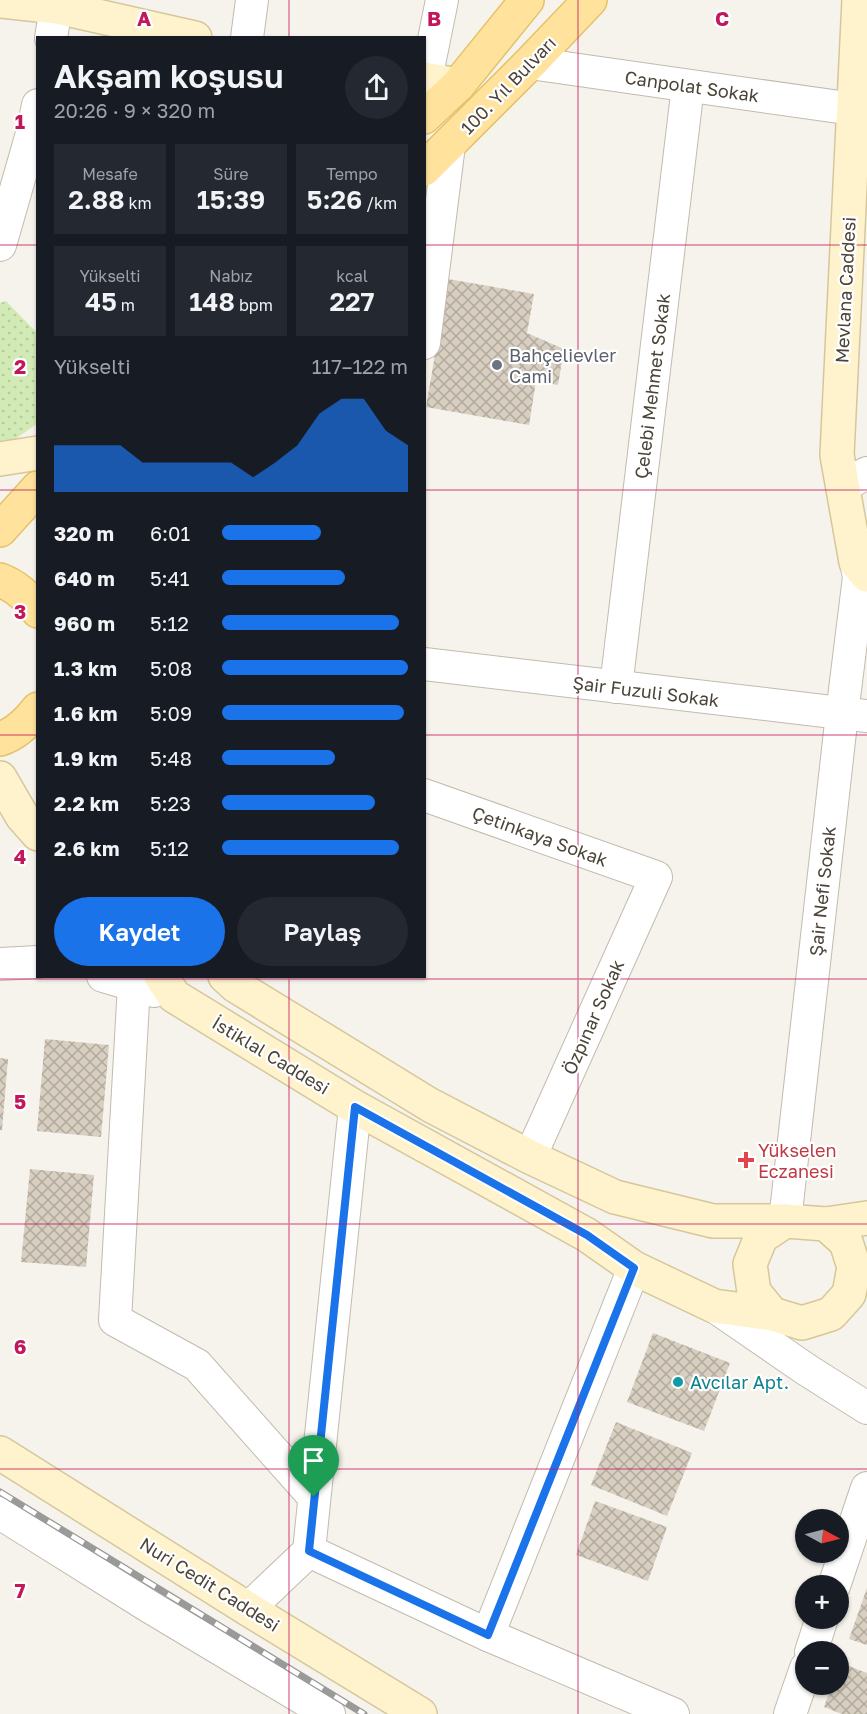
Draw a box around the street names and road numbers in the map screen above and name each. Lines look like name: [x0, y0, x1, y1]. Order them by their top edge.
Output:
street label: 100. Yıl Bulvarı: [456, 32, 560, 138]
street label: Canpolat Sokak: [623, 66, 761, 106]
street label: Mevlana Caddesi: [830, 216, 860, 364]
street label: Çelebi Mehmet Sokak: [630, 292, 674, 480]
street label: Şair Fuzuli Sokak: [571, 671, 721, 711]
street label: Çetinkaya Sokak: [469, 801, 611, 871]
street label: Şair Nefi Sokak: [804, 825, 840, 957]
street label: Özpınar Sokak: [558, 956, 628, 1078]
street label: İstiklal Caddesi: [208, 1011, 334, 1099]
street label: Nuri Cedit Caddesi: [136, 1532, 284, 1636]

